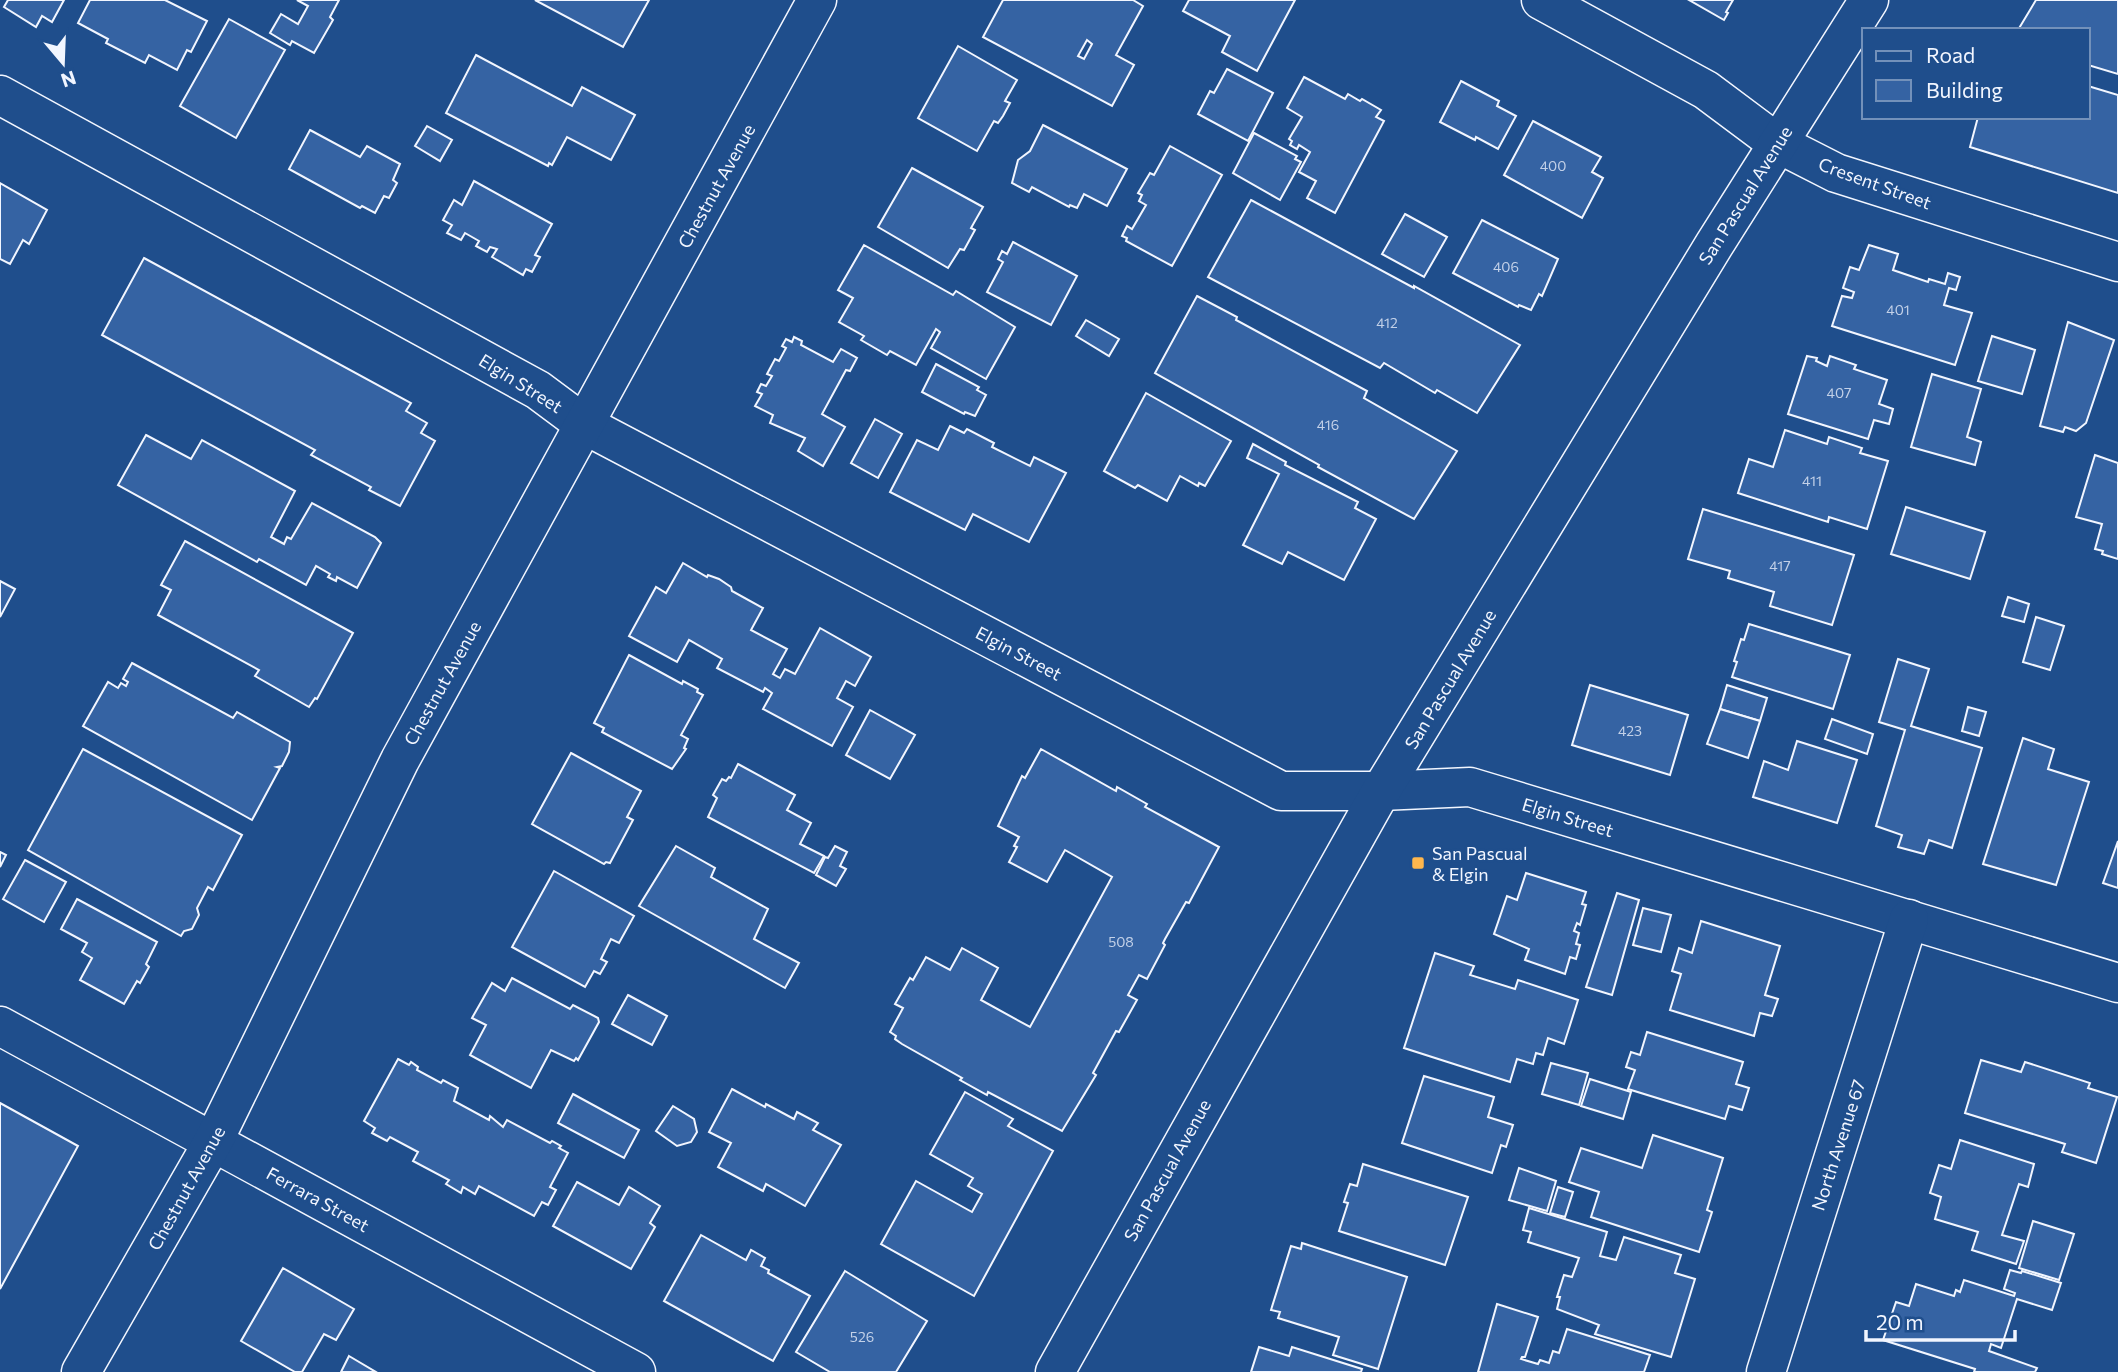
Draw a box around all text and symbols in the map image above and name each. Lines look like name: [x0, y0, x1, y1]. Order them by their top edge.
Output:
north arrow: [28, 28, 98, 98]
legend: [1862, 28, 2090, 119]
text: Road: [1926, 42, 1975, 67]
text: N: [58, 66, 79, 93]
text: Building: [1926, 77, 2003, 102]
street label: Chestnut Avenue: [673, 120, 759, 252]
street label: San Pascual Avenue: [1694, 122, 1796, 268]
street label: Cresent Street: [1816, 152, 1934, 214]
house number: 400: [1540, 157, 1566, 174]
house number: 406: [1493, 258, 1519, 275]
house number: 401: [1886, 301, 1910, 318]
house number: 412: [1376, 314, 1398, 331]
street label: Elgin Street: [475, 349, 567, 417]
house number: 407: [1827, 384, 1851, 401]
house number: 416: [1317, 416, 1339, 433]
house number: 411: [1802, 472, 1822, 489]
house number: 417: [1769, 557, 1791, 574]
street label: San Pascual Avenue: [1400, 605, 1500, 753]
street label: Chestnut Avenue: [399, 617, 485, 749]
street label: Elgin Street: [972, 621, 1066, 685]
house number: 423: [1618, 722, 1642, 739]
street label: Elgin Street: [1520, 793, 1616, 841]
place label: San Pascual & Elgin: [1432, 842, 1528, 885]
marker: San Pascual & Elgin: [1410, 855, 1426, 871]
house number: 508: [1108, 933, 1134, 950]
street label: North Avenue 67: [1806, 1077, 1870, 1213]
street label: San Pascual Avenue: [1119, 1095, 1215, 1245]
street label: Chestnut Avenue: [143, 1122, 229, 1254]
street label: Ferrara Street: [263, 1162, 373, 1236]
scale bar: [1866, 1298, 2015, 1342]
text: 20 m: [1876, 1309, 1924, 1334]
house number: 526: [850, 1328, 874, 1345]

